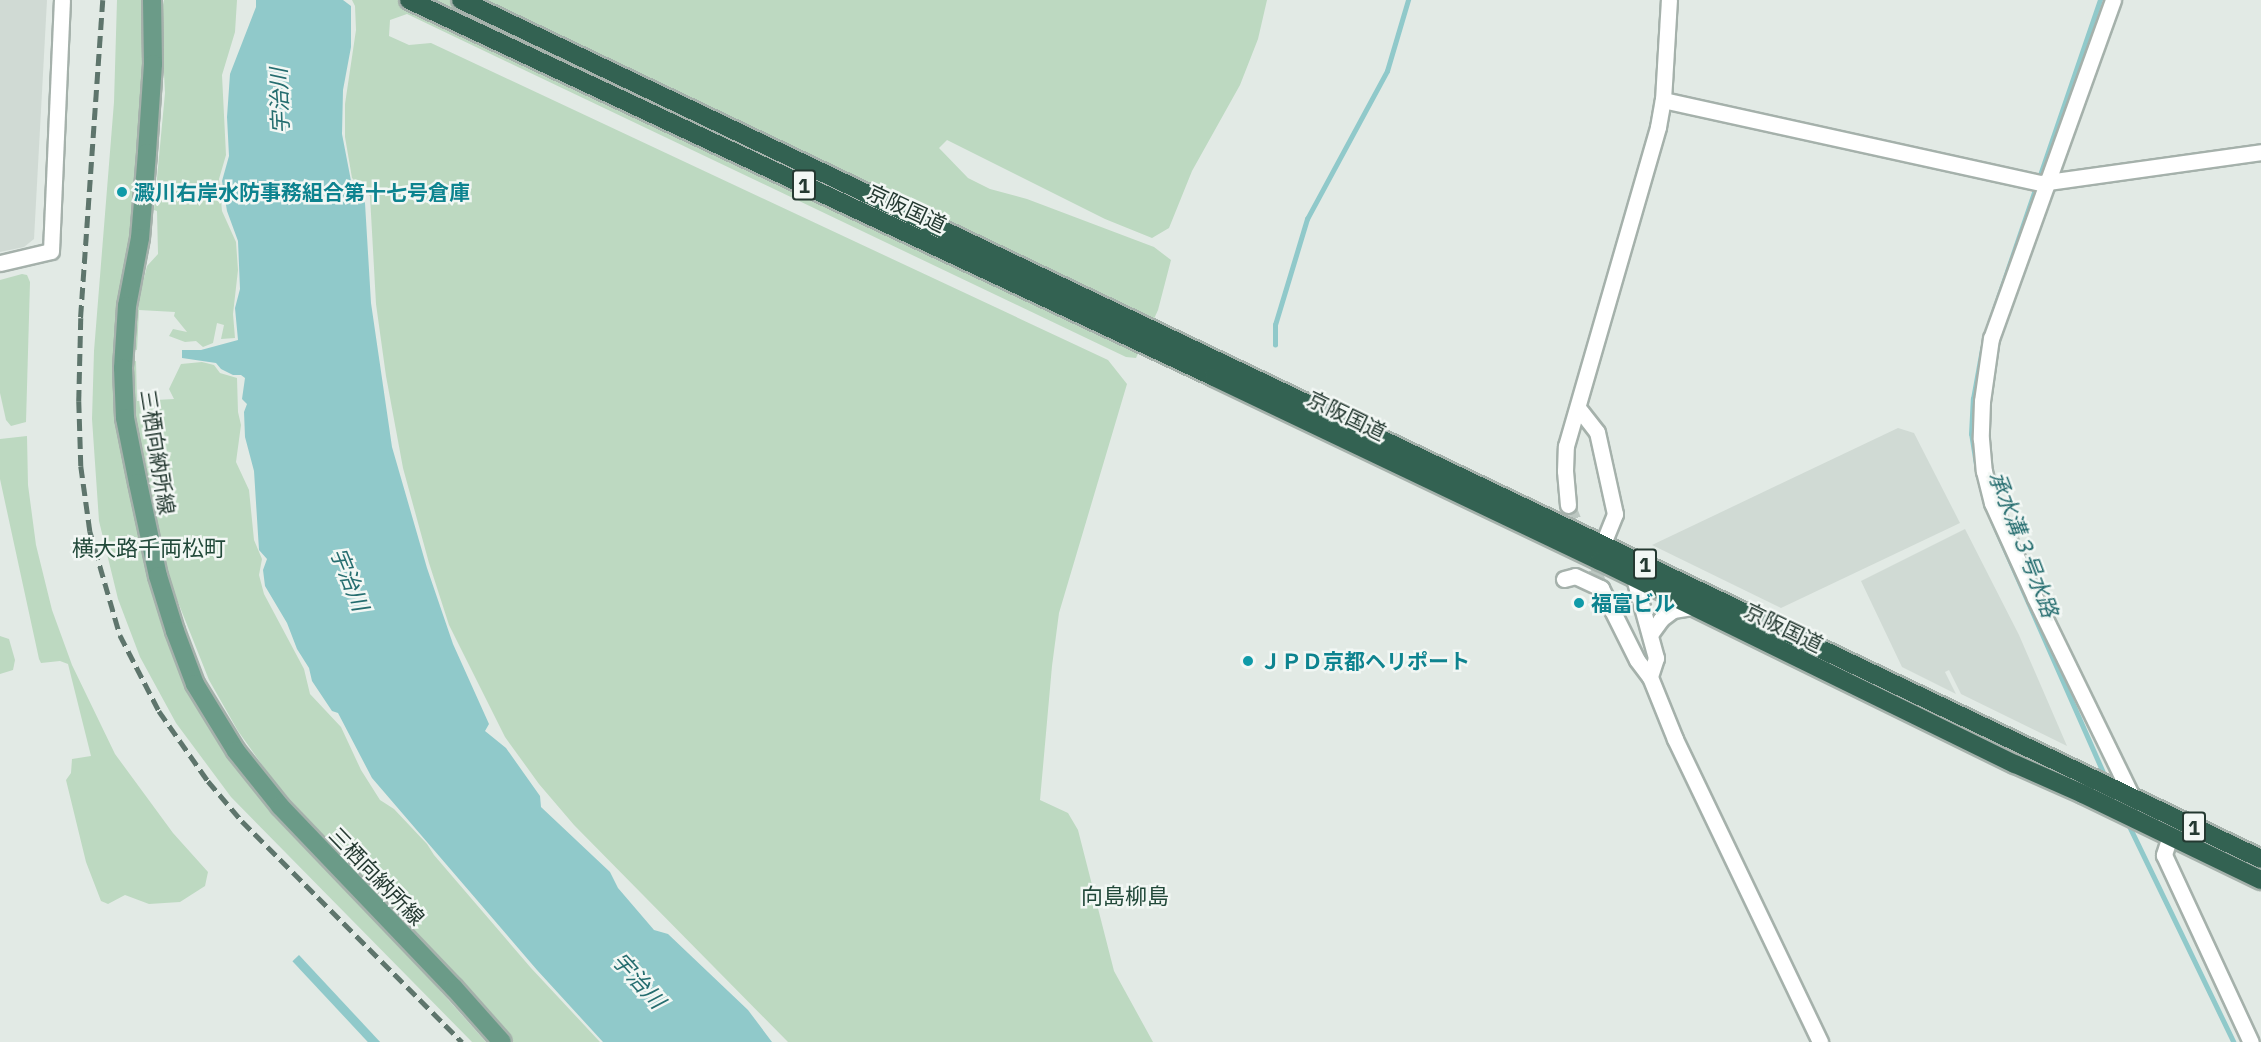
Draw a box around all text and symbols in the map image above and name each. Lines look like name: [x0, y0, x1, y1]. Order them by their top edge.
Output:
water label: 宇治川: [265, 68, 293, 134]
road number: 1: [792, 168, 816, 202]
place label: 澱川右岸水防事務組合第十七号倉庫: [134, 179, 470, 205]
street label: 京阪国道: [864, 179, 950, 237]
marker: 澱川右岸水防事務組合第十七号倉庫: [115, 185, 129, 199]
street label: 京阪国道: [1304, 385, 1390, 445]
street label: 三栖向納所線: [136, 388, 180, 516]
water label: 承水溝３号水路: [1984, 467, 2064, 621]
district label: 横大路千両松町: [72, 535, 226, 561]
water label: 宇治川: [325, 543, 375, 615]
road number: 1: [1633, 547, 1657, 581]
place label: 福富ビル: [1591, 590, 1675, 616]
marker: 福富ビル: [1572, 596, 1586, 610]
street label: 京阪国道: [1741, 597, 1827, 657]
place label: ＪＰＤ京都ヘリポート: [1260, 648, 1470, 674]
marker: ＪＰＤ京都ヘリポート: [1241, 654, 1255, 668]
road number: 1: [2182, 810, 2206, 844]
street label: 三栖向納所線: [324, 822, 430, 930]
district label: 向島柳島: [1081, 883, 1169, 909]
water label: 宇治川: [607, 947, 671, 1013]

